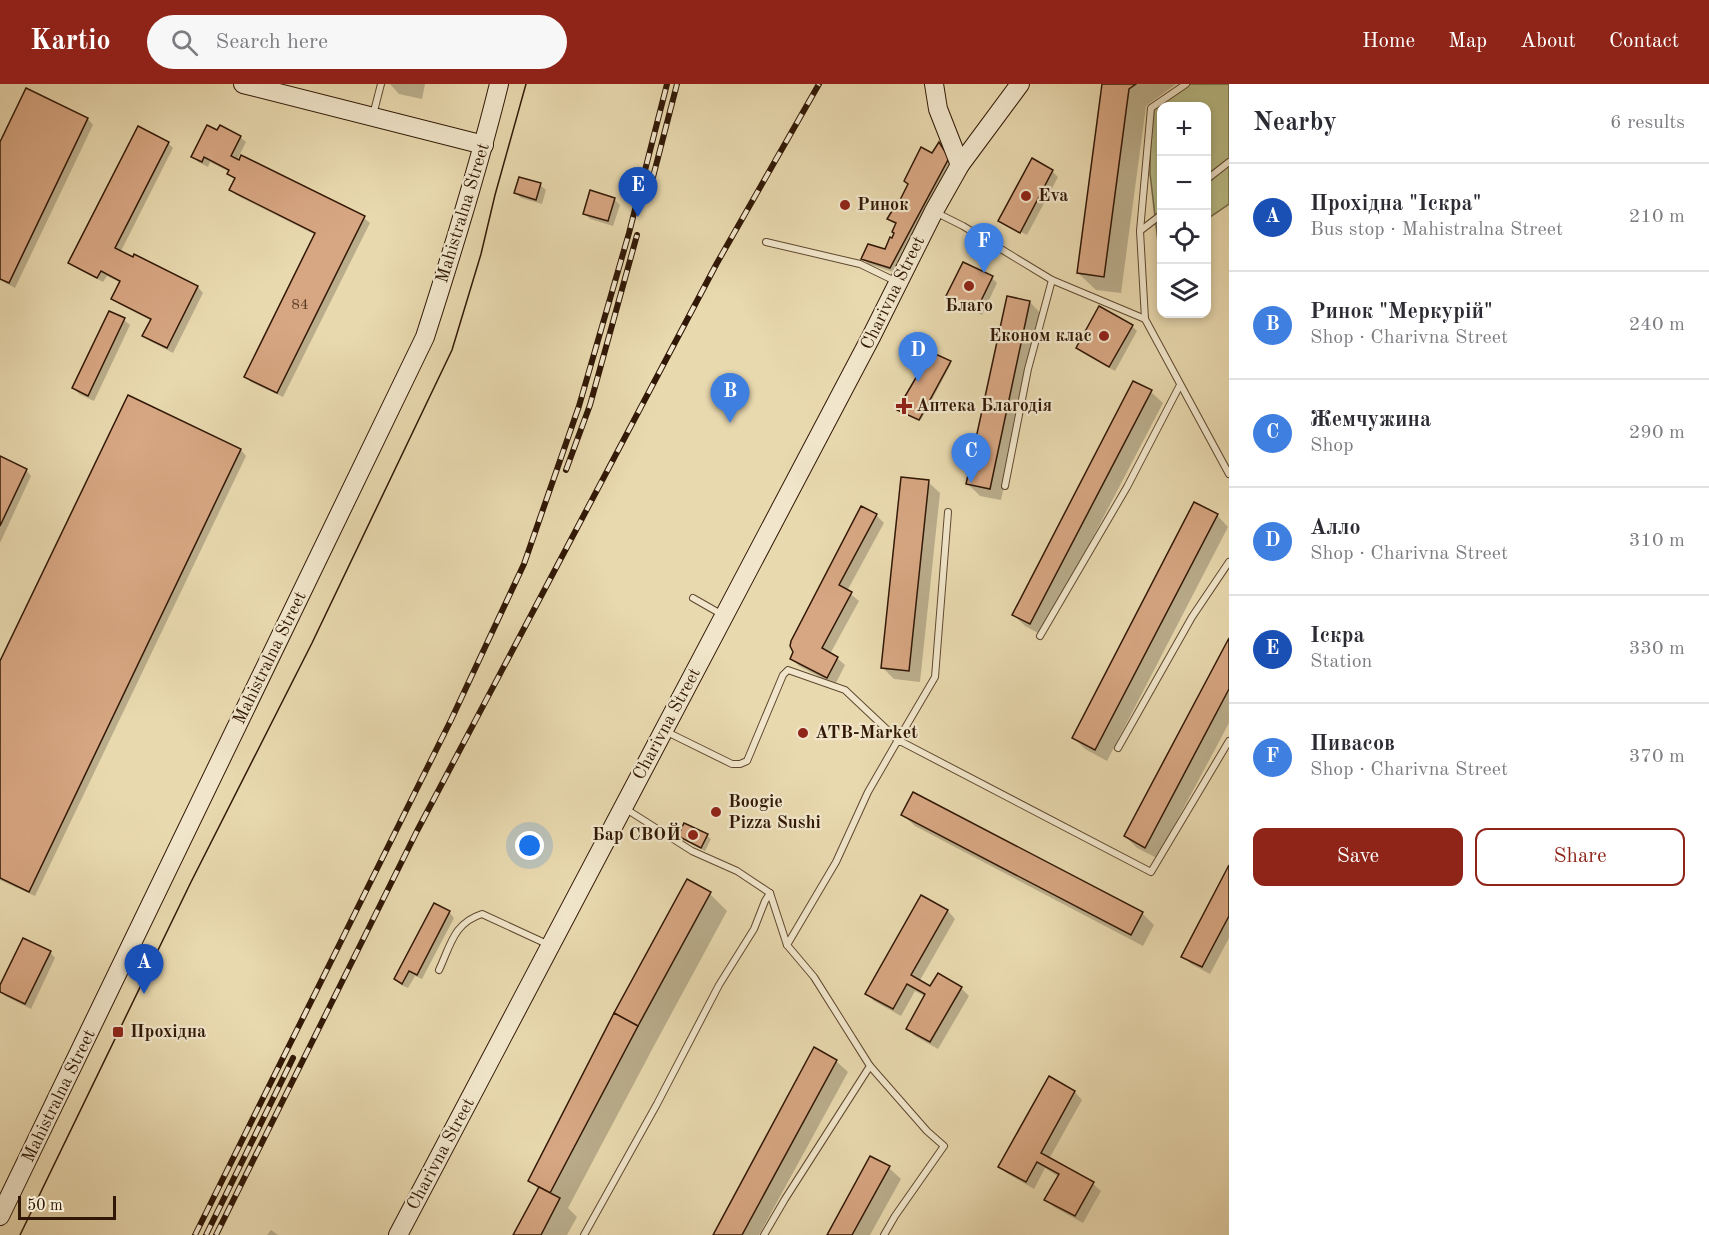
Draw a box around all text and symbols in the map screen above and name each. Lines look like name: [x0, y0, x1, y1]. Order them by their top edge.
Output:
search box: [147, 15, 567, 69]
icon: search: [168, 26, 201, 59]
text: Kartio: [30, 28, 111, 56]
text: Search here: [216, 31, 328, 53]
text: Home: [1362, 31, 1415, 52]
text: Map: [1448, 31, 1487, 52]
text: About: [1520, 31, 1576, 52]
text: Contact: [1609, 31, 1679, 52]
map controls: [1157, 102, 1211, 318]
button: +: [1157, 102, 1211, 156]
text: Nearby: [1253, 110, 1337, 136]
text: 6 results: [1610, 113, 1685, 133]
street label: Mahistralna Street: [433, 141, 493, 285]
button: −: [1157, 156, 1211, 210]
pin: E: [618, 168, 658, 217]
place label: Eva: [1038, 187, 1068, 205]
marker: Eva: [1019, 189, 1033, 203]
text: Прохідна "Іскра": [1310, 193, 1481, 215]
place label: Ринок: [857, 196, 909, 214]
marker: Ринок: [838, 198, 852, 212]
text: A: [1265, 207, 1280, 227]
text: 210 m: [1629, 207, 1685, 227]
button: locate: [1157, 210, 1211, 264]
text: Bus stop · Mahistralna Street: [1310, 220, 1563, 240]
pin: F: [964, 224, 1004, 273]
street label: Charivna Street: [858, 233, 928, 353]
button: layers: [1157, 264, 1211, 318]
marker: Благо: [962, 279, 976, 293]
place label: Благо: [945, 297, 993, 315]
house number: 84: [291, 298, 309, 313]
text: Ринок "Меркурій": [1310, 301, 1493, 323]
text: B: [1265, 315, 1280, 335]
text: 240 m: [1629, 315, 1685, 335]
place label: Економ клас: [989, 327, 1092, 345]
text: Shop · Charivna Street: [1310, 328, 1508, 348]
marker: Економ клас: [1097, 329, 1111, 343]
pin: D: [898, 332, 938, 382]
pin: B: [710, 374, 750, 423]
place label: Аптека Благодія: [916, 397, 1052, 415]
marker: Аптека Благодія: [897, 399, 911, 413]
text: Жемчужина: [1310, 409, 1431, 431]
text: C: [1266, 423, 1279, 443]
text: 290 m: [1629, 423, 1685, 443]
pin: C: [952, 434, 990, 483]
text: Shop: [1310, 436, 1354, 456]
text: Алло: [1310, 517, 1361, 539]
text: D: [1265, 531, 1280, 551]
text: 310 m: [1629, 531, 1685, 551]
text: Shop · Charivna Street: [1310, 544, 1508, 564]
street label: Mahistralna Street: [230, 589, 310, 727]
text: Іскра: [1310, 625, 1365, 647]
text: E: [1266, 639, 1279, 659]
text: 330 m: [1629, 639, 1685, 659]
text: Station: [1310, 652, 1372, 672]
street label: Charivna Street: [630, 665, 704, 783]
place label: ATB-Market: [815, 724, 918, 742]
marker: ATB-Market: [796, 726, 810, 740]
text: Пивасов: [1310, 733, 1395, 755]
text: F: [1266, 747, 1279, 767]
text: 370 m: [1629, 747, 1685, 767]
text: Shop · Charivna Street: [1310, 760, 1508, 780]
place label: Boogie Pizza Sushi: [728, 793, 821, 832]
marker: Boogie Pizza Sushi: [709, 805, 723, 819]
place label: Бар СВОЙ: [592, 822, 681, 844]
marker: Бар СВОЙ: [686, 828, 700, 842]
button: Save: [1253, 828, 1463, 886]
button: Share: [1475, 828, 1685, 886]
your location: [515, 831, 544, 860]
pin: A: [124, 944, 164, 994]
place label: Прохідна: [130, 1023, 206, 1041]
marker: Прохідна: [111, 1025, 125, 1039]
street label: Mahistralna Street: [19, 1027, 99, 1165]
street label: Charivna Street: [404, 1095, 478, 1213]
scale bar: [18, 1193, 116, 1220]
text: 50 m: [27, 1198, 63, 1214]

